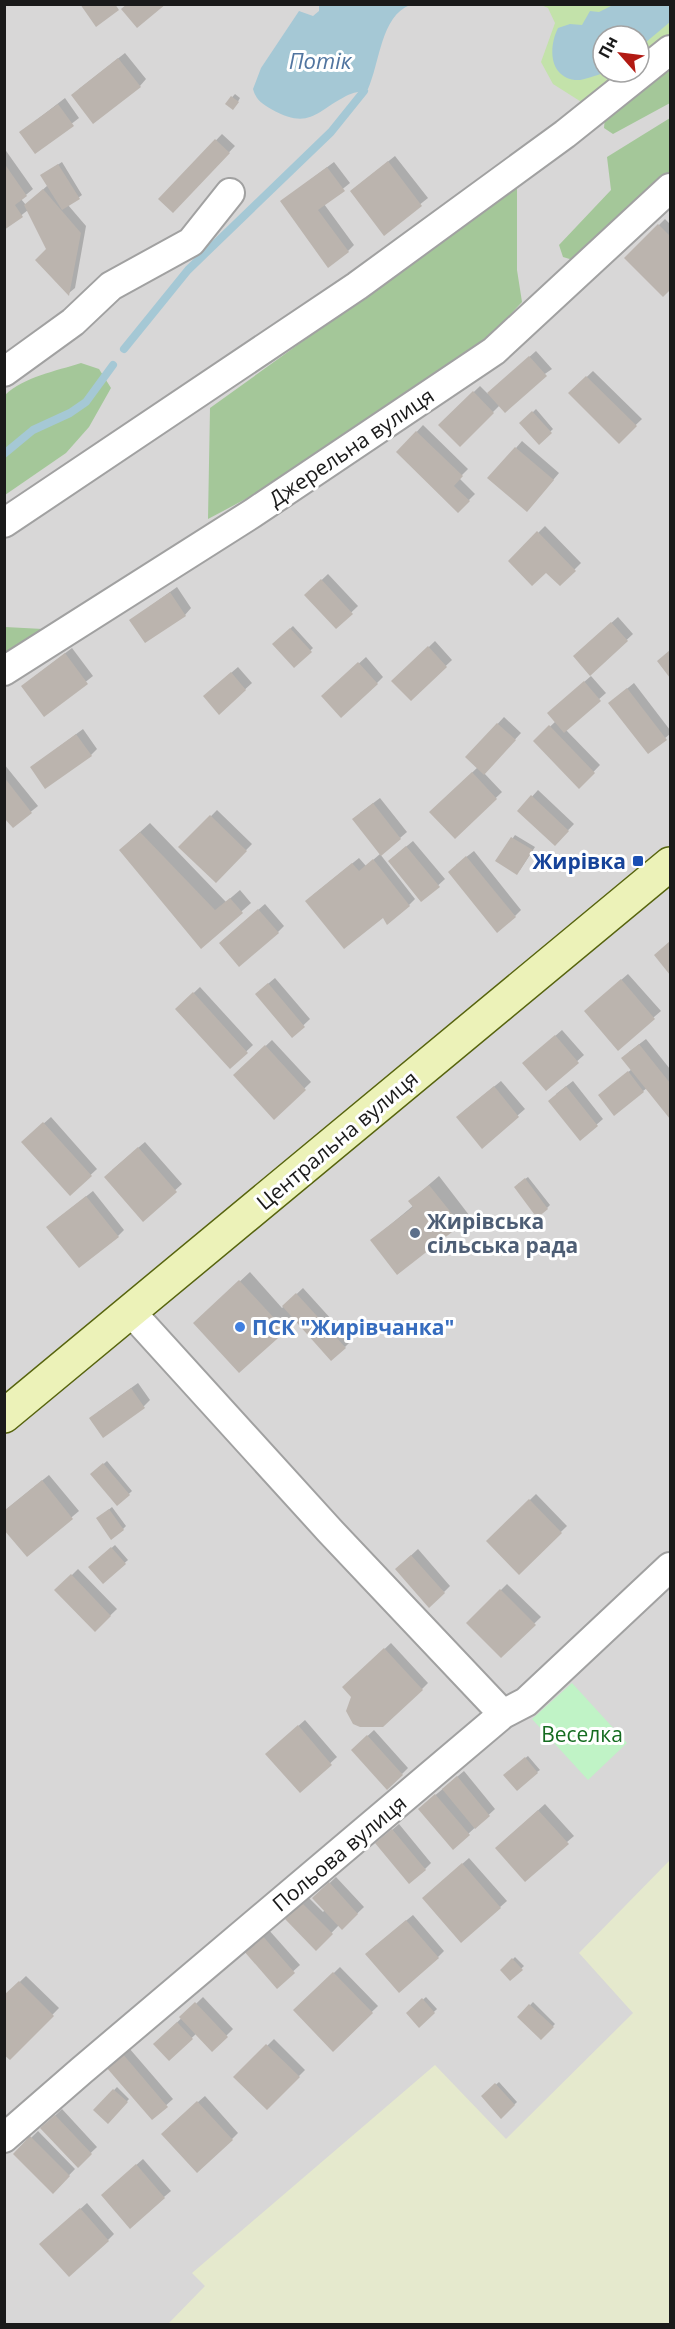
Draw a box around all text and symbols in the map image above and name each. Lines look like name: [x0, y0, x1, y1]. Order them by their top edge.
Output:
north arrow: [591, 24, 651, 84]
text: Пн: [593, 32, 623, 62]
water label: Потік: [289, 45, 353, 75]
street label: Джерельна вулиця: [263, 381, 439, 513]
place label: Жирівка: [532, 847, 626, 875]
marker: Жирівка: [631, 854, 645, 868]
street label: Центральна вулиця: [250, 1064, 424, 1216]
place label: Жирівська сільська рада: [427, 1207, 578, 1259]
marker: Жирівська сільська рада: [408, 1226, 422, 1240]
place label: ПСК "Жирівчанка": [252, 1313, 454, 1341]
marker: ПСК "Жирівчанка": [233, 1320, 247, 1334]
park label: Веселка: [541, 1720, 623, 1748]
street label: Польова вулиця: [266, 1789, 412, 1917]

